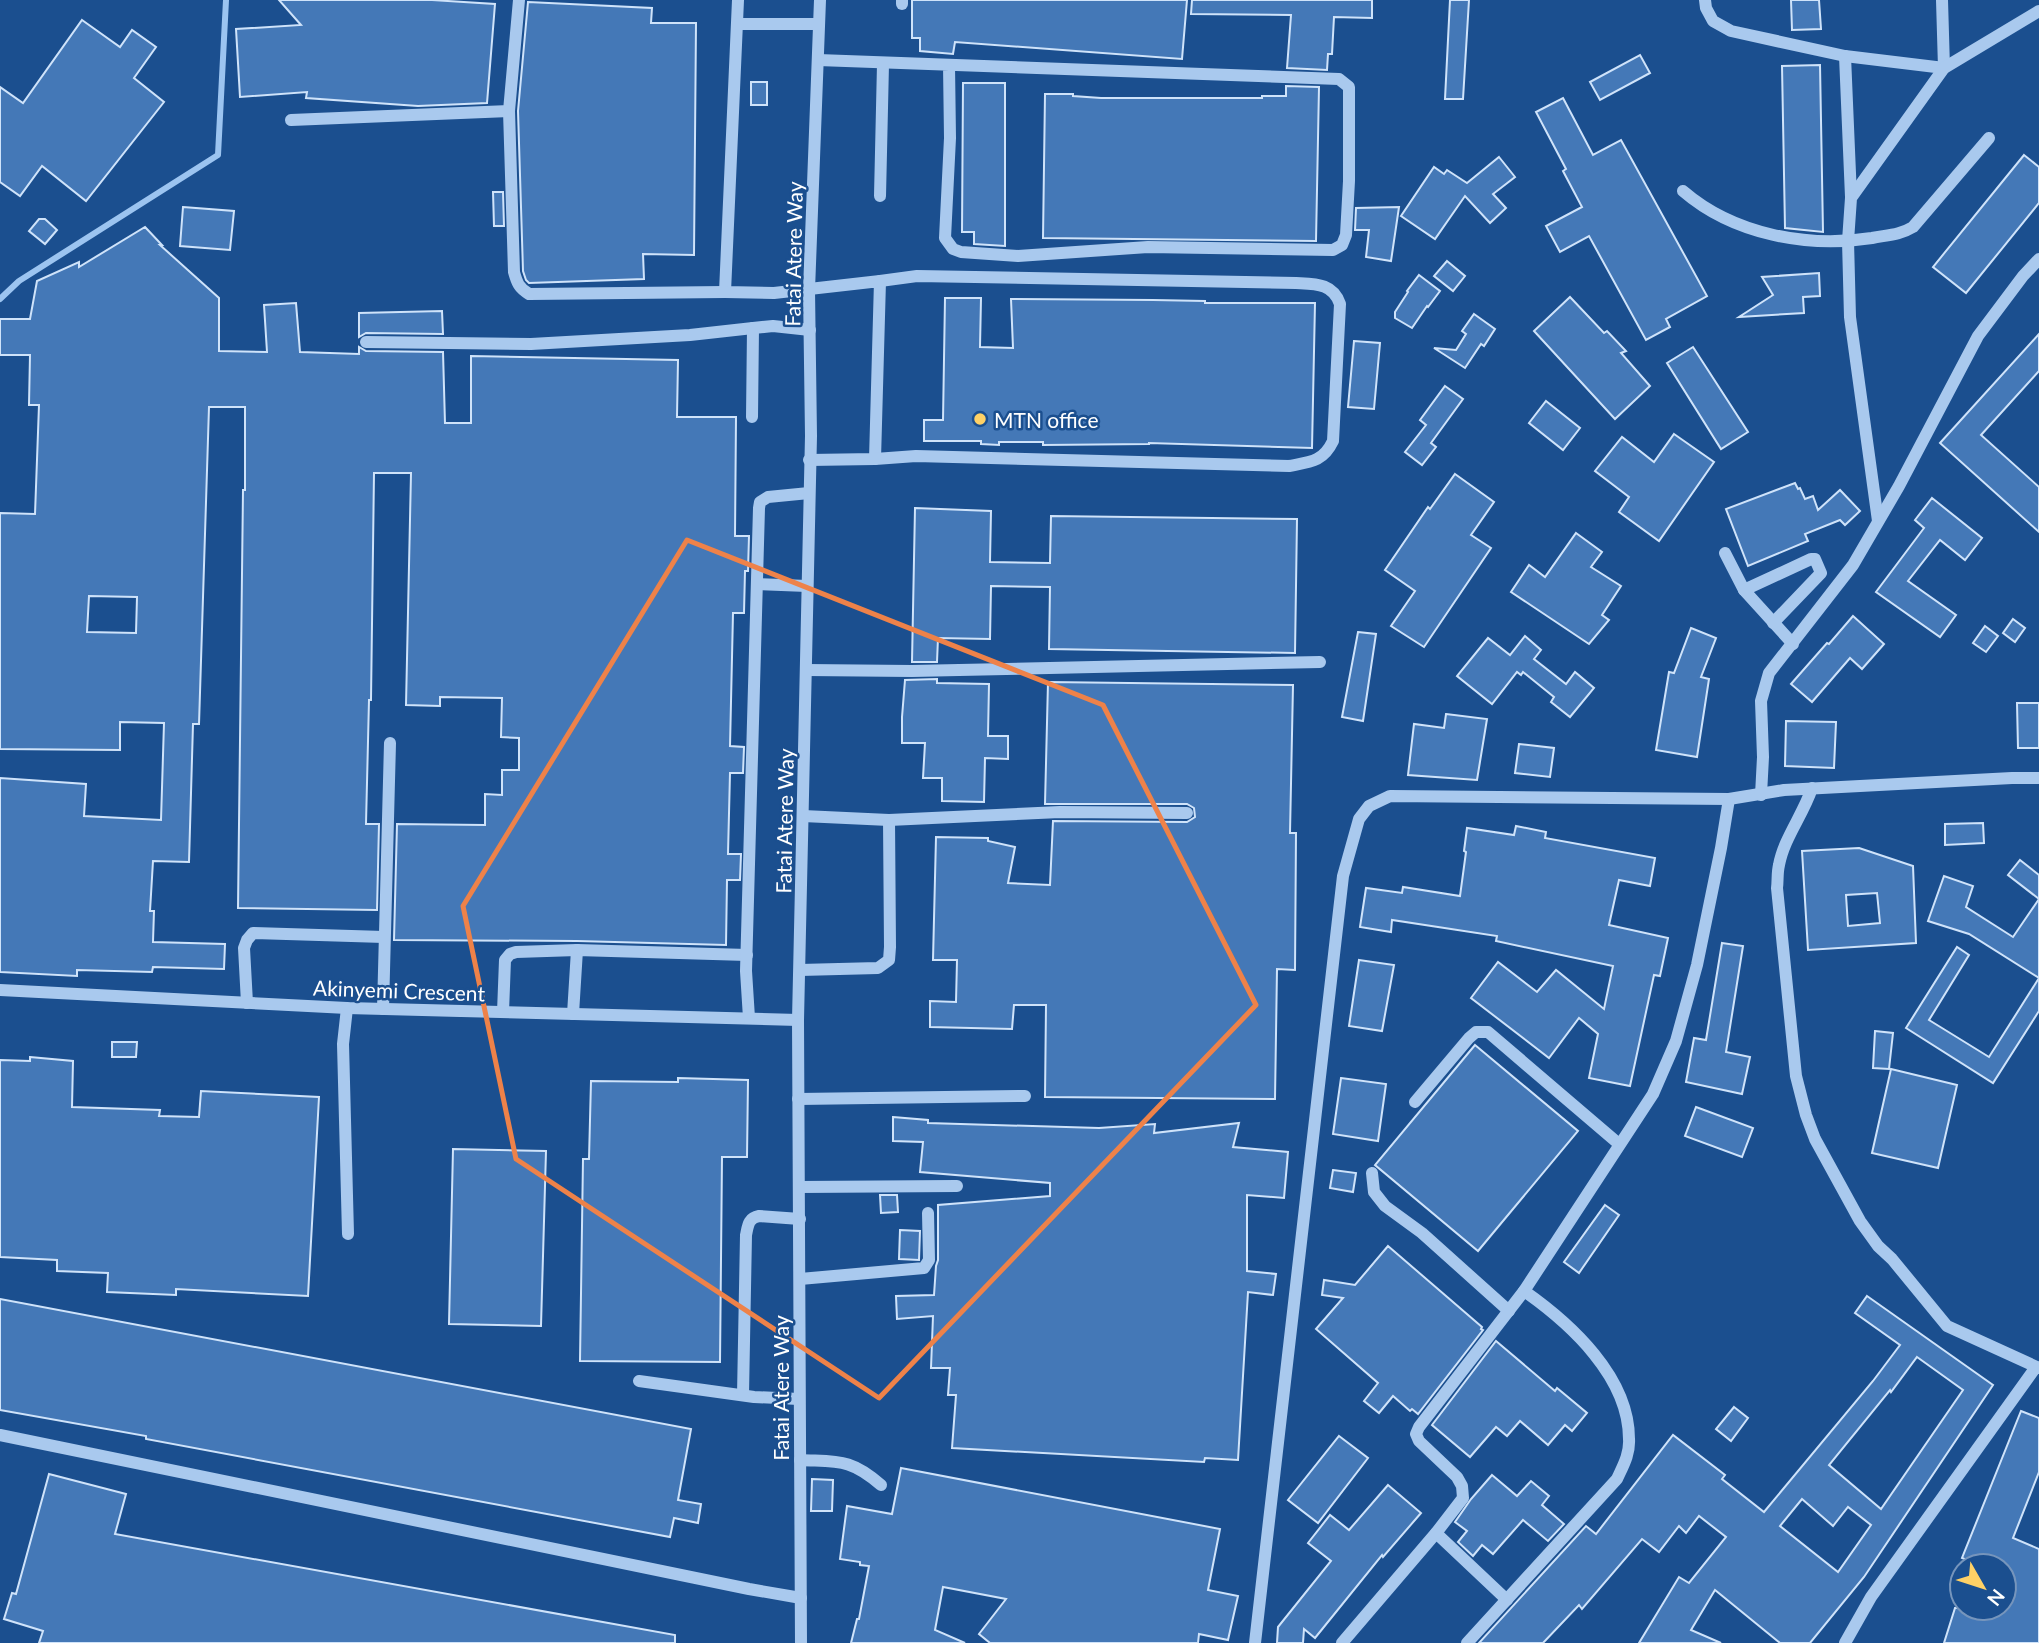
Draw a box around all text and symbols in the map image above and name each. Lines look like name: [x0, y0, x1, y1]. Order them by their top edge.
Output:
street label: Fatai Atere Way: [779, 181, 807, 327]
place label: MTN office: [994, 407, 1099, 432]
marker: MTN office: [972, 411, 988, 427]
street label: Fatai Atere Way: [770, 748, 798, 894]
street label: Akinyemi Crescent: [313, 975, 486, 1006]
street label: Fatai Atere Way: [768, 1315, 793, 1461]
north arrow: [1948, 1552, 2018, 1622]
text: N: [1983, 1585, 2010, 1611]

